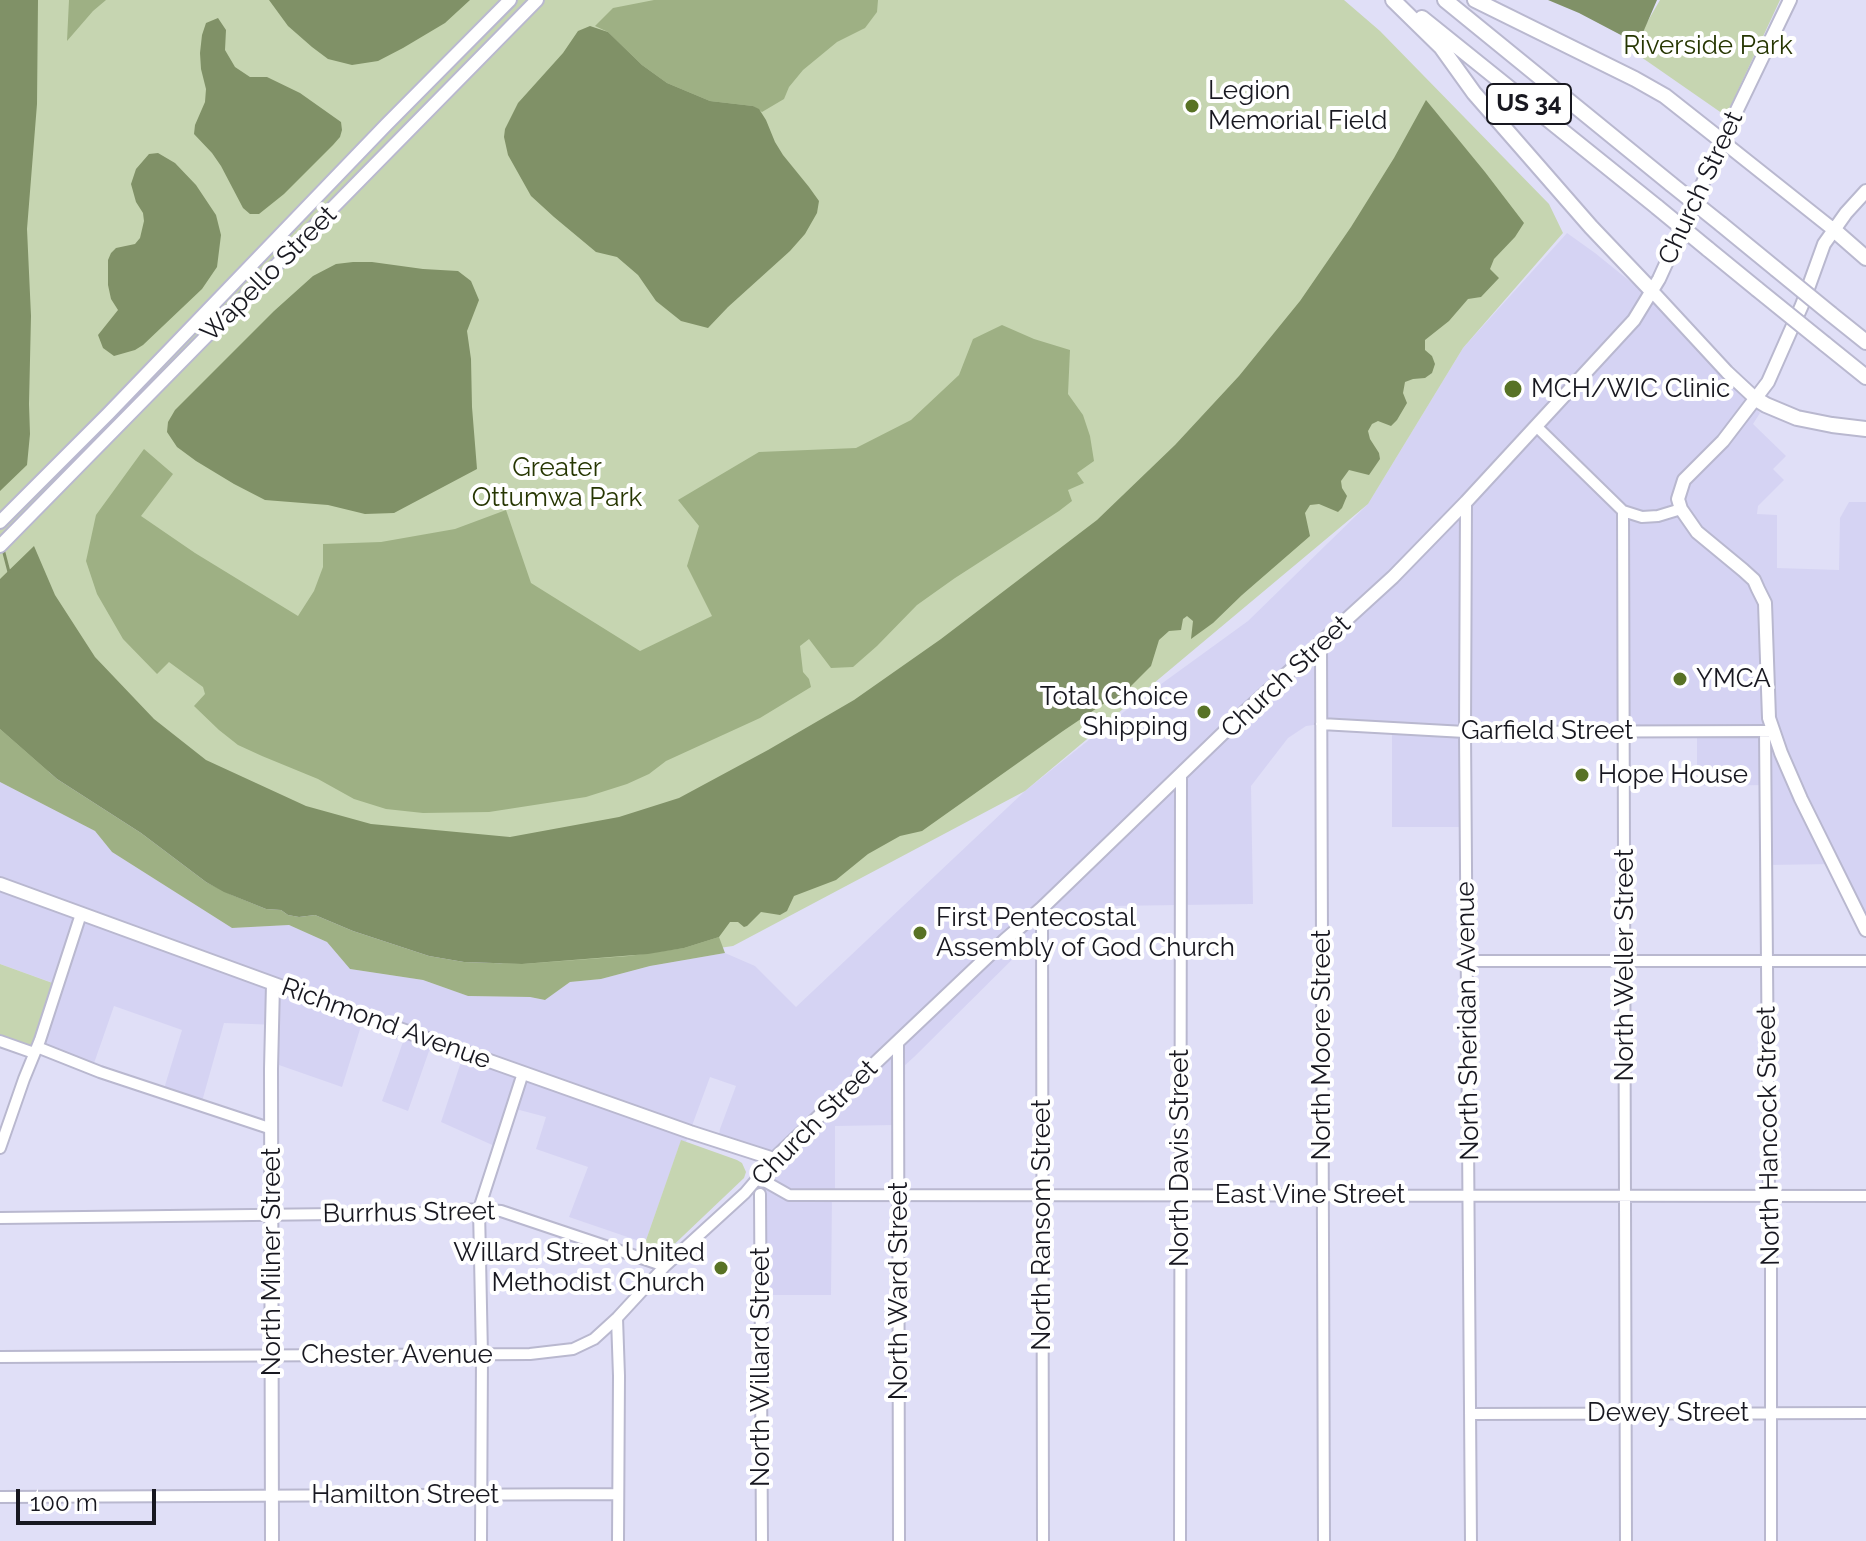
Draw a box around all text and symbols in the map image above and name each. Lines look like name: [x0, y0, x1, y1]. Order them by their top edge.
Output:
park label: Riverside Park: [1623, 30, 1793, 62]
place label: Legion Memorial Field: [1208, 75, 1387, 136]
road number: US 34: [1487, 84, 1571, 124]
marker: Legion Memorial Field: [1183, 97, 1201, 115]
street label: Church Street: [1652, 107, 1750, 269]
street label: Wapello Street: [194, 199, 344, 349]
place label: MCH/WIC Clinic: [1531, 373, 1730, 405]
marker: MCH/WIC Clinic: [1502, 378, 1524, 400]
park label: Greater Ottumwa Park: [472, 452, 642, 514]
street label: Church Street: [1215, 609, 1357, 745]
place label: YMCA: [1696, 663, 1771, 695]
marker: YMCA: [1671, 670, 1689, 688]
place label: Total Choice Shipping: [1040, 681, 1188, 742]
marker: Total Choice Shipping: [1195, 703, 1213, 721]
street label: Garfield Street: [1461, 715, 1633, 747]
place label: Hope House: [1598, 759, 1748, 791]
marker: Hope House: [1573, 766, 1591, 784]
street label: North Weller Street: [1609, 849, 1641, 1081]
street label: North Sheridan Avenue: [1450, 881, 1486, 1161]
place label: First Pentecostal Assembly of God Church: [936, 902, 1235, 964]
marker: First Pentecostal Assembly of God Church: [911, 924, 929, 942]
street label: North Moore Street: [1306, 929, 1338, 1161]
street label: Richmond Avenue: [277, 972, 495, 1076]
street label: North Hancock Street: [1751, 1006, 1787, 1266]
street label: North Davis Street: [1164, 1049, 1196, 1267]
street label: Church Street: [746, 1054, 884, 1192]
street label: North Ransom Street: [1026, 1099, 1058, 1351]
street label: North Milner Street: [256, 1148, 288, 1376]
street label: East Vine Street: [1215, 1179, 1405, 1211]
street label: North Ward Street: [883, 1182, 915, 1400]
street label: Burrhus Street: [322, 1196, 496, 1230]
place label: Willard Street United Methodist Church: [453, 1237, 705, 1298]
street label: North Willard Street: [745, 1247, 777, 1487]
marker: Willard Street United Methodist Church: [712, 1259, 730, 1277]
street label: Chester Avenue: [301, 1339, 493, 1371]
street label: Dewey Street: [1587, 1397, 1749, 1429]
scale bar: [20, 1473, 160, 1523]
street label: Hamilton Street: [311, 1479, 499, 1511]
text: 100 m: [30, 1488, 98, 1517]

